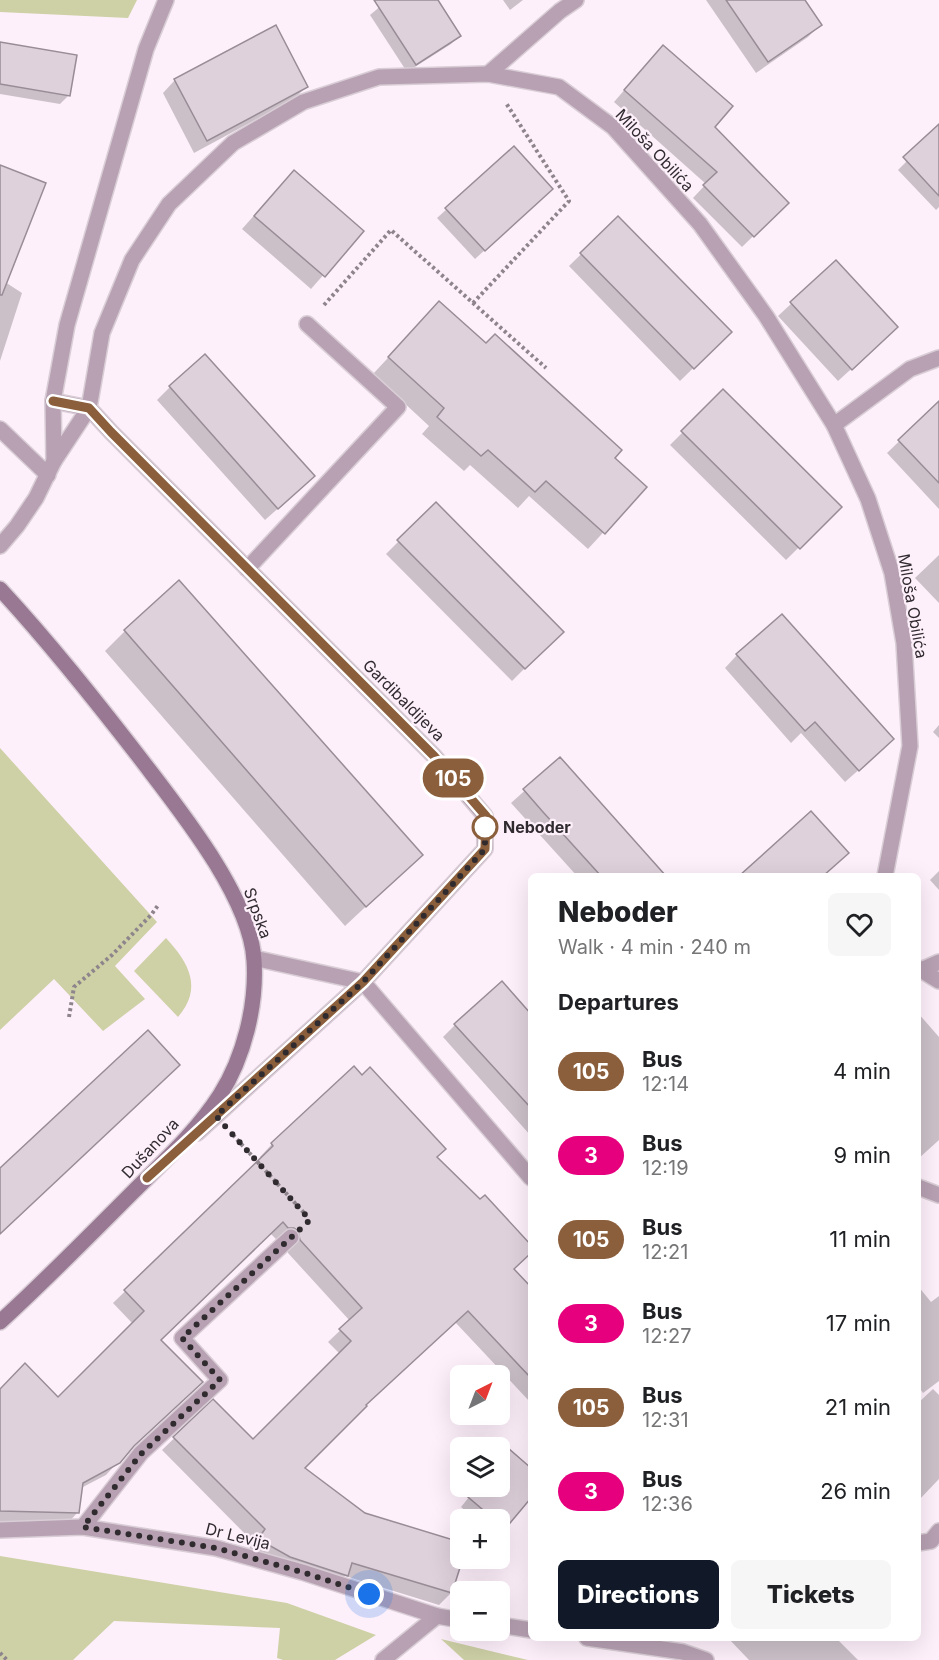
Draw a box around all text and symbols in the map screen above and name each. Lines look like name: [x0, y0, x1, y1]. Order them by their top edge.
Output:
street label: Miloša Obilića: [612, 105, 698, 195]
street label: Miloša Obilića: [894, 552, 932, 660]
street label: Gardibaldijeva: [359, 655, 449, 745]
line badge: 105: [418, 758, 488, 798]
text: 105: [435, 766, 471, 791]
marker: Neboder: [472, 814, 498, 840]
place label: Neboder: [503, 817, 571, 837]
street label: Srpska: [240, 885, 276, 941]
button: heart: [828, 893, 891, 956]
text: Neboder: [558, 895, 678, 929]
text: Walk · 4 min · 240 m: [558, 935, 751, 959]
text: Departures: [558, 989, 679, 1015]
text: Bus: [642, 1046, 683, 1072]
text: 4 min: [833, 1058, 891, 1084]
text: 105: [573, 1059, 609, 1084]
text: 12:14: [642, 1072, 689, 1096]
street label: Dušanova: [117, 1114, 183, 1182]
text: Bus: [642, 1130, 683, 1156]
text: 9 min: [834, 1142, 891, 1168]
text: 3: [584, 1143, 598, 1168]
text: 12:19: [642, 1156, 689, 1180]
text: Bus: [642, 1214, 683, 1240]
text: 11 min: [829, 1226, 891, 1252]
text: 105: [573, 1227, 609, 1252]
text: 12:21: [642, 1240, 688, 1264]
text: Bus: [642, 1298, 683, 1324]
text: 17 min: [826, 1310, 891, 1336]
text: 3: [584, 1311, 598, 1336]
text: 12:27: [642, 1324, 692, 1348]
north arrow: [450, 1365, 510, 1425]
map controls: [450, 1365, 510, 1641]
text: Bus: [642, 1382, 683, 1408]
text: 21 min: [825, 1394, 891, 1420]
text: 105: [573, 1395, 609, 1420]
text: 12:31: [642, 1408, 689, 1432]
button: layers: [450, 1437, 510, 1497]
text: Bus: [642, 1466, 683, 1492]
text: 26 min: [820, 1478, 891, 1504]
text: 3: [584, 1479, 598, 1504]
text: 12:36: [642, 1492, 693, 1516]
button: +: [450, 1509, 510, 1569]
street label: Dr Levija: [204, 1518, 272, 1554]
button: Directions: [558, 1560, 719, 1629]
button: Tickets: [731, 1560, 891, 1629]
your location: [354, 1579, 384, 1609]
button: −: [450, 1581, 510, 1641]

